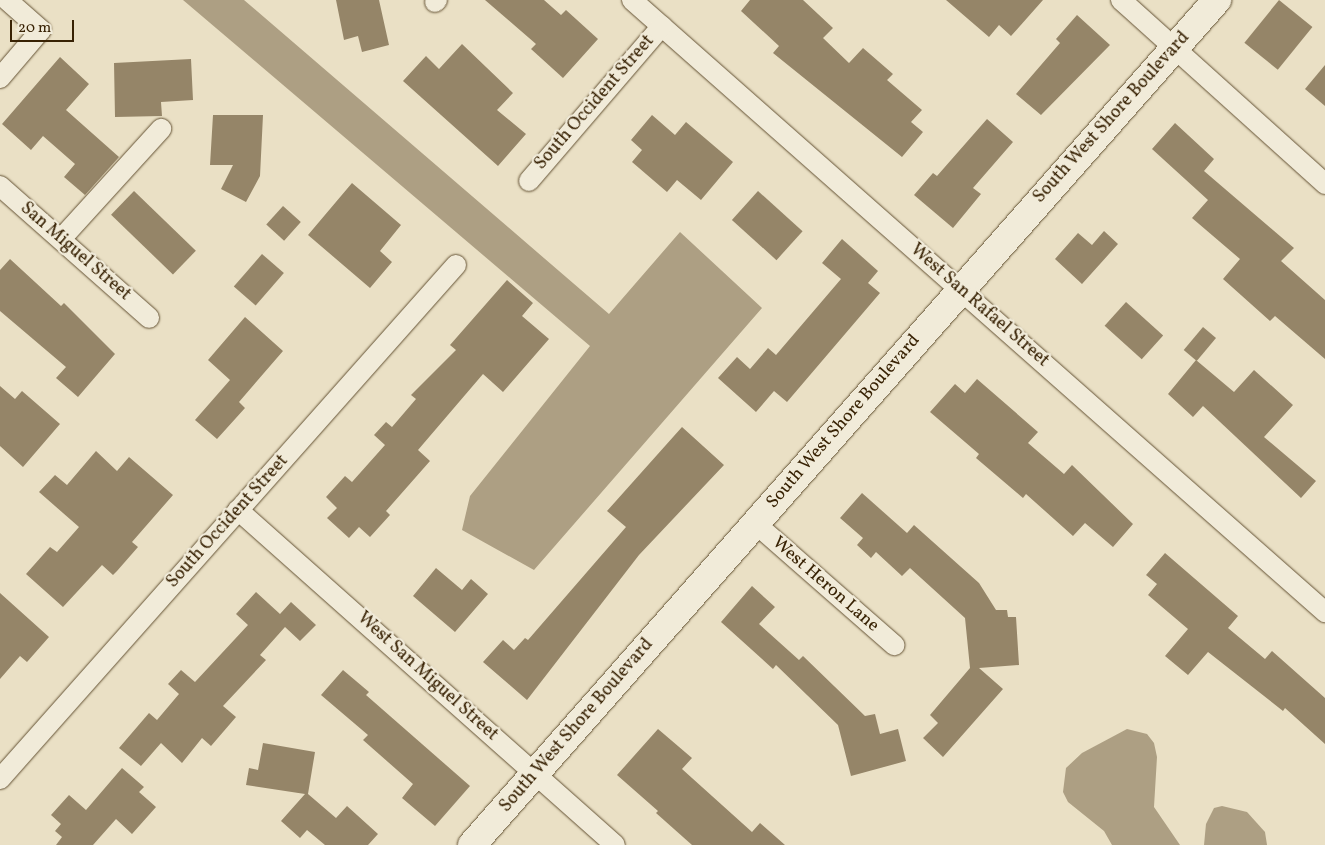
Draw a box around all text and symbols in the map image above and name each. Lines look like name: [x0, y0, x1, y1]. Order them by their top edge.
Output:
scale bar: [12, 10, 76, 42]
text: 20 m: [18, 18, 51, 39]
street label: South West Shore Boulevard: [1029, 28, 1195, 208]
street label: South Occident Street: [531, 31, 659, 175]
street label: San Miguel Street: [15, 198, 135, 306]
street label: West San Rafael Street: [905, 240, 1053, 372]
street label: South West Shore Boulevard: [762, 330, 926, 514]
street label: South Occident Street: [163, 451, 293, 593]
street label: West Heron Lane: [767, 533, 883, 637]
street label: West San Miguel Street: [352, 608, 502, 746]
street label: South West Shore Boulevard: [495, 634, 659, 818]

